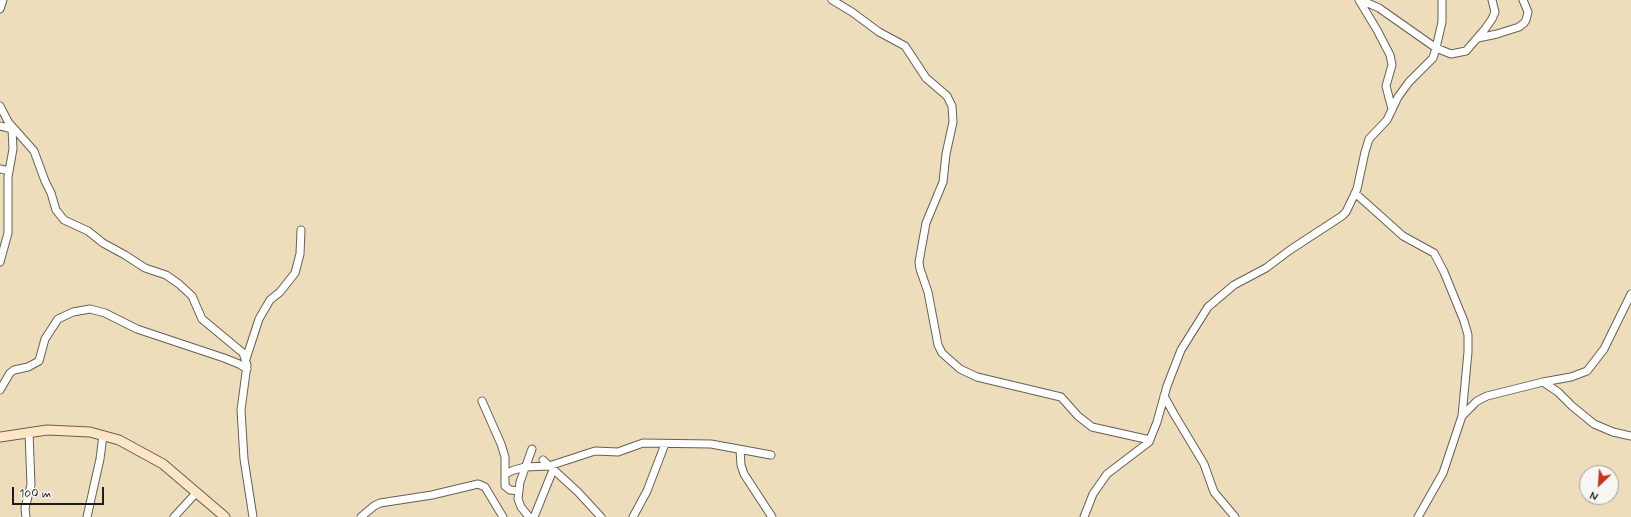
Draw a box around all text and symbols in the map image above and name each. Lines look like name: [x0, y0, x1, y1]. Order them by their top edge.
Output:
north arrow: [1579, 465, 1619, 505]
scale bar: [14, 479, 106, 505]
text: 100 m: [19, 486, 51, 502]
text: N: [1588, 487, 1601, 503]

